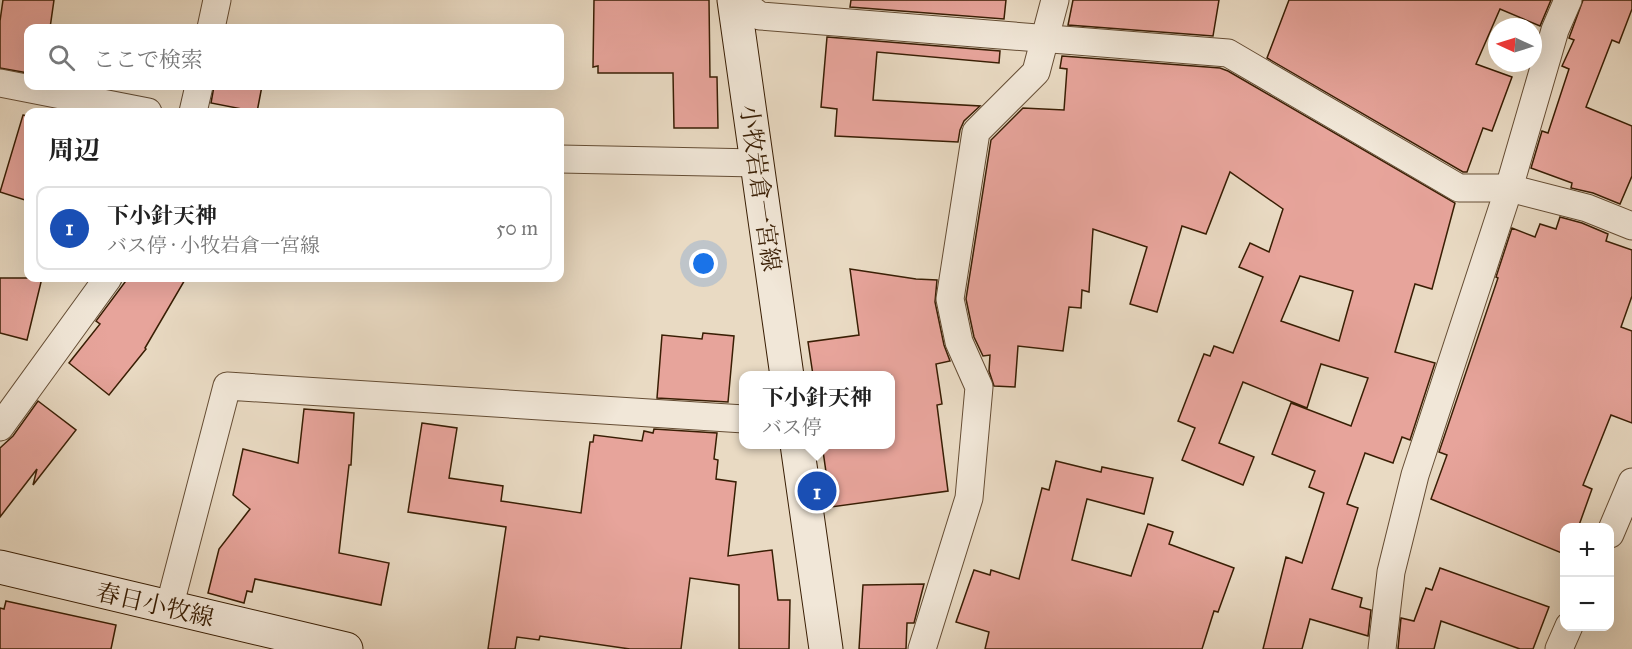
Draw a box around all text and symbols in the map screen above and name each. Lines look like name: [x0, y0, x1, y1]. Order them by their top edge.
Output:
north arrow: [1488, 18, 1542, 72]
search box: [24, 24, 564, 90]
icon: search: [45, 41, 78, 74]
text: ここで検索: [93, 46, 203, 73]
street label: 小牧岩倉一宮線: [733, 103, 787, 273]
text: 周辺: [48, 134, 100, 166]
text: 下小針天神: [107, 202, 217, 229]
text: 1: [66, 216, 73, 240]
text: 50 m: [496, 216, 538, 240]
text: バス停 · 小牧岩倉一宮線: [107, 233, 320, 257]
your location: [689, 249, 718, 278]
popup: [739, 371, 895, 449]
text: 下小針天神: [762, 384, 872, 411]
text: バス停: [762, 415, 822, 439]
pin: 1: [798, 468, 836, 514]
map controls: [1560, 523, 1614, 631]
button: +: [1560, 523, 1614, 577]
street label: 春日小牧線: [93, 577, 217, 633]
button: −: [1560, 577, 1614, 631]

